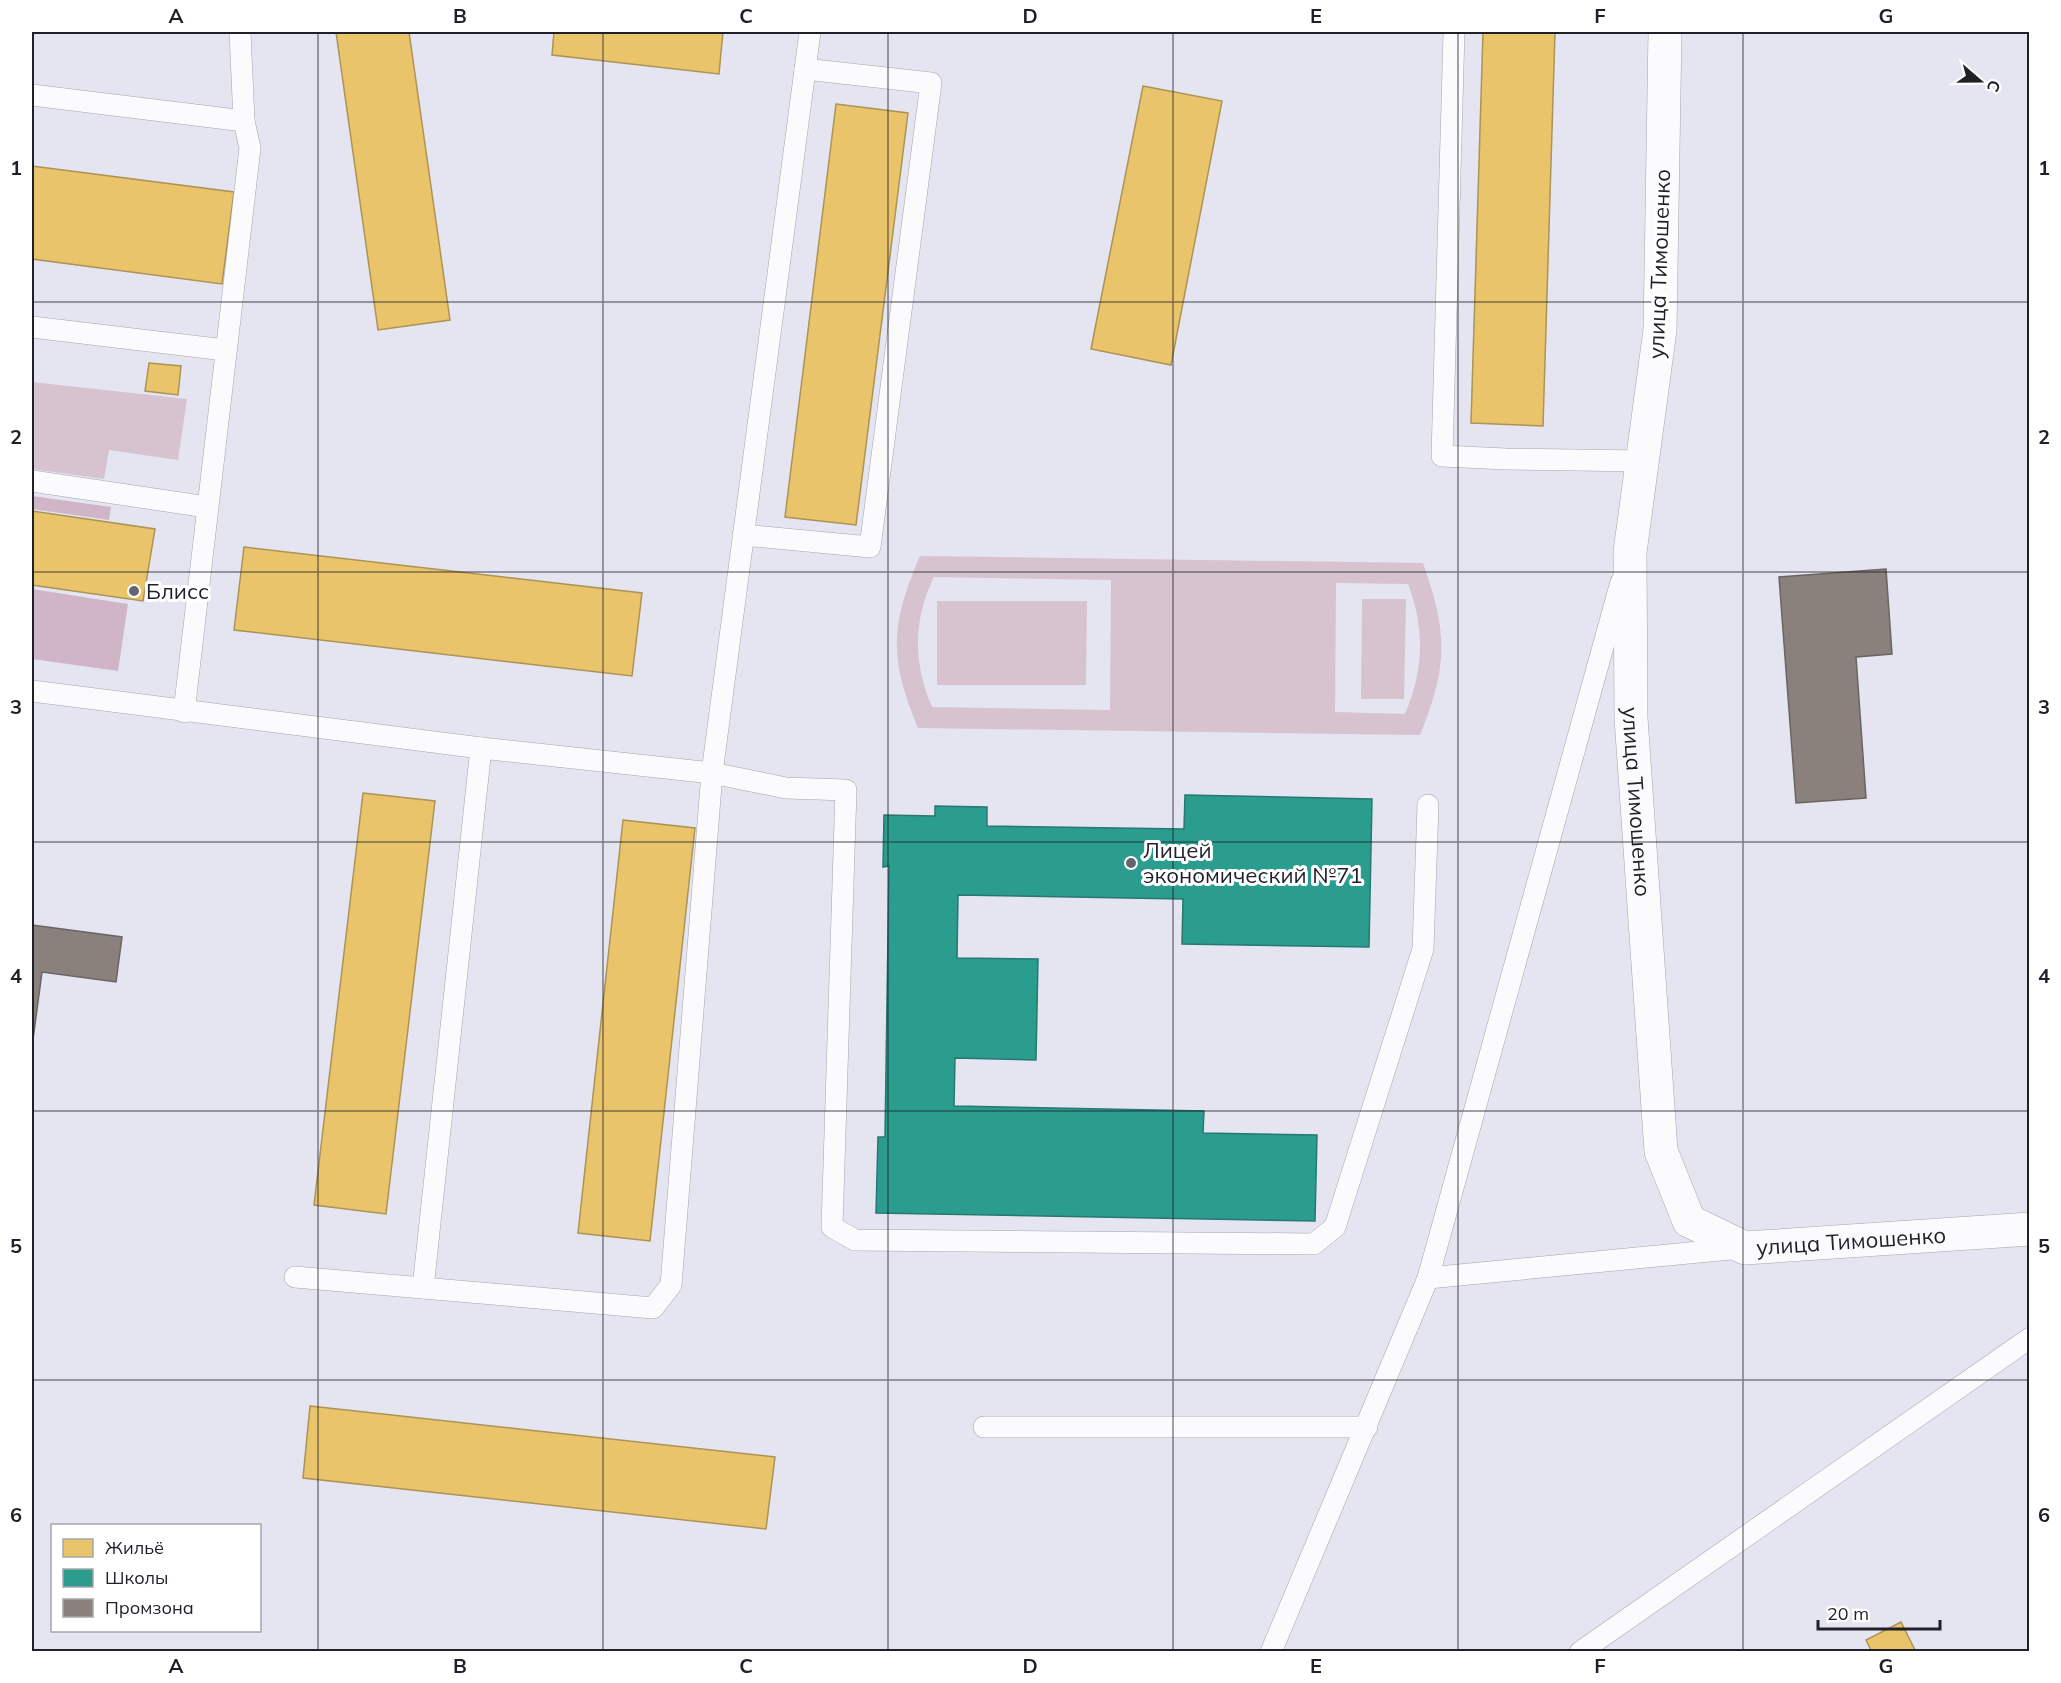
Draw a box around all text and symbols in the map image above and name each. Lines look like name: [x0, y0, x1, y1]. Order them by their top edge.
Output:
text: A: [169, 3, 184, 28]
text: B: [453, 3, 467, 28]
text: C: [739, 3, 753, 28]
text: D: [1022, 3, 1038, 28]
text: E: [1310, 3, 1322, 28]
text: F: [1594, 3, 1606, 28]
text: G: [1879, 3, 1893, 28]
north arrow: [1950, 51, 2010, 111]
text: С: [1983, 78, 2005, 95]
text: 1: [10, 155, 22, 180]
text: 1: [2038, 155, 2050, 180]
street label: улица Тимошенко: [1642, 169, 1676, 359]
text: 2: [10, 424, 22, 449]
text: 2: [2038, 424, 2050, 449]
place label: Блисс: [146, 577, 209, 605]
marker: Блисс: [127, 584, 141, 598]
text: 3: [10, 694, 22, 719]
text: 3: [2038, 694, 2050, 719]
street label: улица Тимошенко: [1617, 707, 1657, 898]
place label: Лицей экономический №71: [1143, 836, 1363, 889]
marker: Лицей экономический №71: [1124, 856, 1138, 870]
text: 4: [10, 963, 22, 988]
text: 4: [2038, 963, 2050, 988]
street label: улица Тимошенко: [1755, 1221, 1947, 1261]
text: 5: [10, 1233, 22, 1258]
text: 5: [2038, 1233, 2050, 1258]
text: 6: [10, 1502, 22, 1527]
text: 6: [2038, 1502, 2050, 1527]
legend: [51, 1524, 261, 1632]
text: Жильё: [105, 1536, 164, 1559]
text: Школы: [105, 1566, 168, 1589]
scale bar: [1818, 1593, 1940, 1631]
text: Промзона: [105, 1596, 194, 1619]
text: 20 m: [1827, 1602, 1869, 1625]
text: A: [169, 1653, 184, 1678]
text: B: [453, 1653, 467, 1678]
text: C: [739, 1653, 753, 1678]
text: D: [1022, 1653, 1038, 1678]
text: E: [1310, 1653, 1322, 1678]
text: F: [1594, 1653, 1606, 1678]
text: G: [1879, 1653, 1893, 1678]

